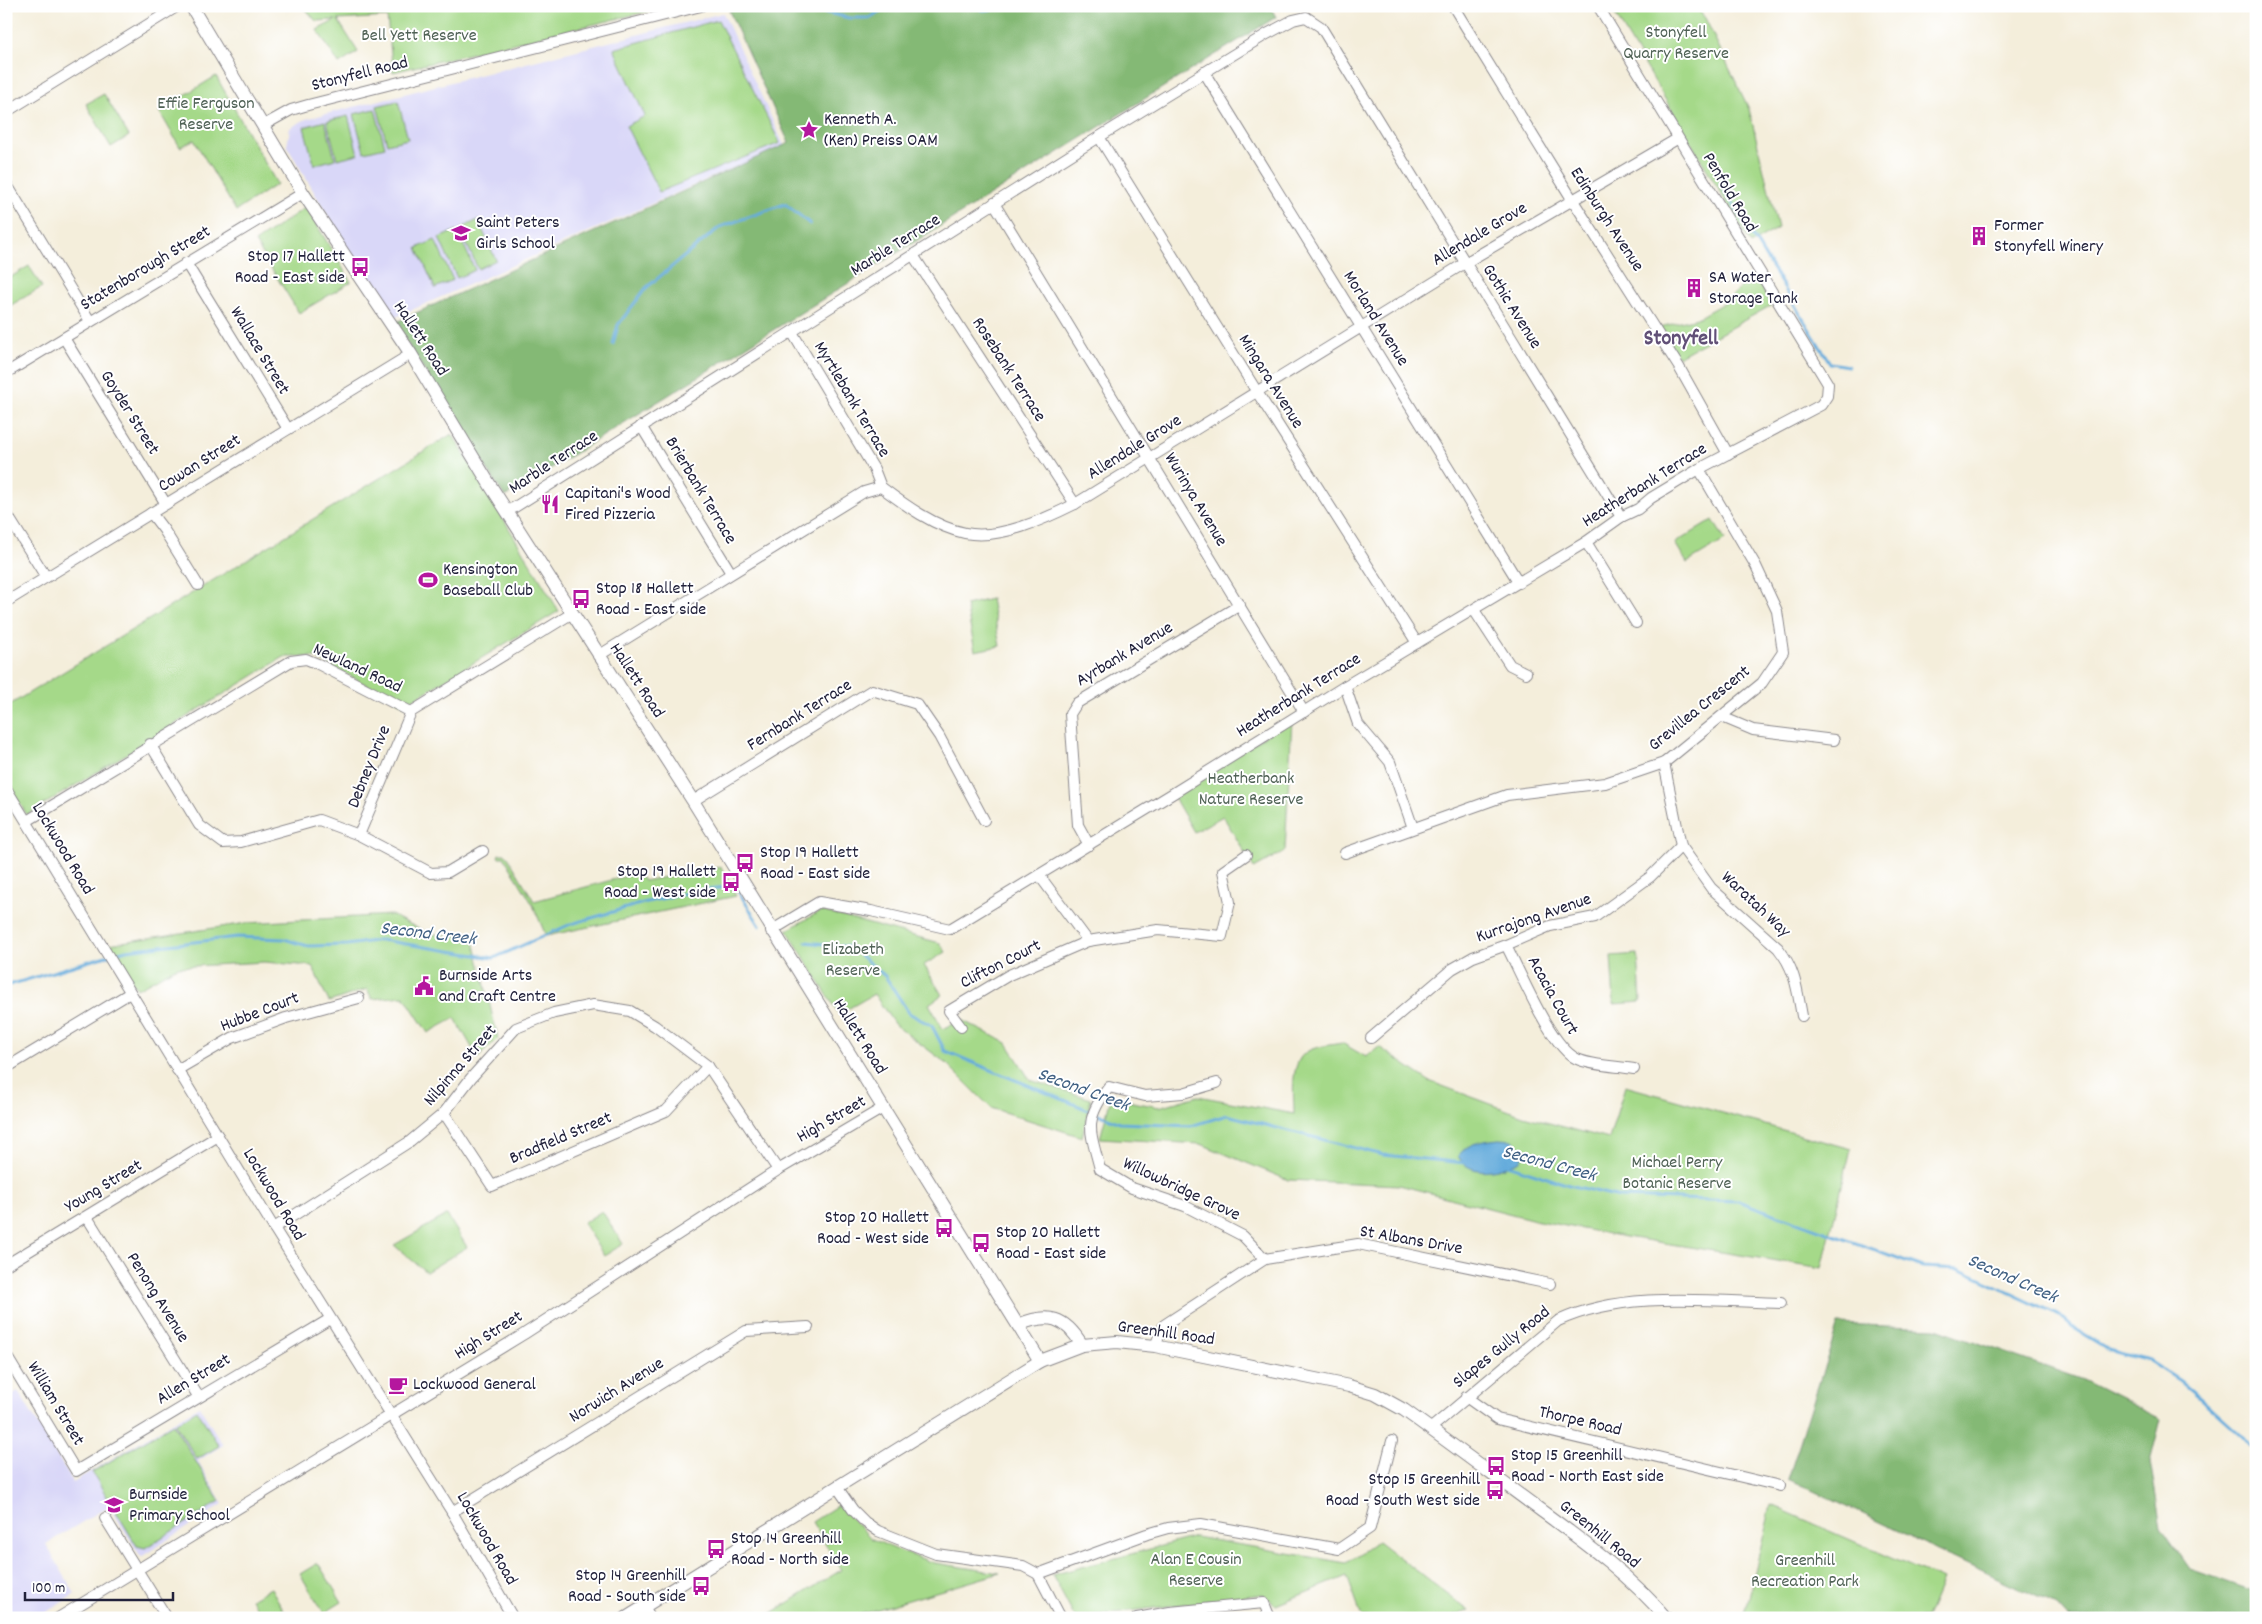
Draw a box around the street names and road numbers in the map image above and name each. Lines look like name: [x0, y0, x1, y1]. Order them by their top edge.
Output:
street label: Stonyfell Road: [309, 51, 411, 99]
street label: Penfold Road: [1695, 148, 1763, 238]
street label: Edinburgh Avenue: [1563, 163, 1649, 277]
street label: Allendale Grove: [1428, 197, 1532, 273]
street label: Marble Terrace: [846, 208, 946, 284]
street label: Statenborough Street: [76, 220, 216, 318]
street label: Gothic Avenue: [1475, 260, 1547, 354]
street label: Morland Avenue: [1336, 267, 1414, 372]
street label: Hallett Road: [386, 296, 454, 382]
street label: Wallace Street: [223, 302, 295, 400]
street label: Rosebank Terrace: [965, 313, 1051, 427]
street label: Mingara Avenue: [1231, 330, 1309, 434]
street label: Myrtlebank Terrace: [806, 337, 896, 463]
street label: Goyder Street: [93, 366, 165, 460]
street label: Allendale Grove: [1083, 409, 1187, 487]
street label: Marble Terrace: [504, 425, 604, 501]
street label: Cowan Street: [154, 429, 246, 499]
street label: Brierbank Terrace: [658, 433, 742, 549]
street label: Heatherbank Terrace: [1578, 437, 1712, 535]
street label: Wurinya Avenue: [1157, 448, 1233, 552]
street label: Ayrbank Avenue: [1072, 616, 1178, 694]
street label: Newland Road: [308, 637, 406, 701]
street label: Hallett Road: [602, 638, 670, 724]
street label: Heatherbank Terrace: [1232, 647, 1366, 745]
street label: Grevillea Crescent: [1644, 660, 1757, 758]
street label: Fernbank Terrace: [743, 674, 857, 758]
street label: Debney Drive: [342, 722, 398, 812]
street label: Lockwood Road: [25, 798, 99, 900]
street label: Waratah Way: [1715, 866, 1796, 944]
street label: Kurrajong Avenue: [1473, 888, 1595, 950]
street label: Clifton Court: [956, 934, 1046, 996]
street label: Acacia Court: [1520, 952, 1584, 1040]
street label: Hubbe Court: [217, 986, 303, 1039]
street label: Hallett Road: [826, 994, 892, 1080]
street label: Nilpinna Street: [418, 1019, 504, 1112]
street label: High Street: [793, 1090, 872, 1150]
street label: Bradfield Street: [506, 1106, 616, 1172]
street label: Lockwood Road: [236, 1144, 310, 1246]
street label: Willowbridge Grove: [1118, 1152, 1244, 1228]
street label: Young Street: [61, 1154, 148, 1220]
street label: St Albans Drive: [1358, 1220, 1464, 1262]
street label: Penong Avenue: [119, 1248, 195, 1348]
street label: Slapes Gully Road: [1448, 1301, 1556, 1395]
street label: High Street: [450, 1305, 528, 1367]
street label: Greenhill Road: [1116, 1315, 1216, 1353]
street label: Allen Street: [152, 1348, 236, 1412]
street label: Norwich Avenue: [565, 1352, 669, 1430]
street label: William Street: [20, 1357, 90, 1451]
street label: Thorpe Road: [1536, 1400, 1624, 1444]
street label: Lockwood Road: [449, 1488, 523, 1590]
street label: Greenhill Road: [1553, 1495, 1645, 1575]

